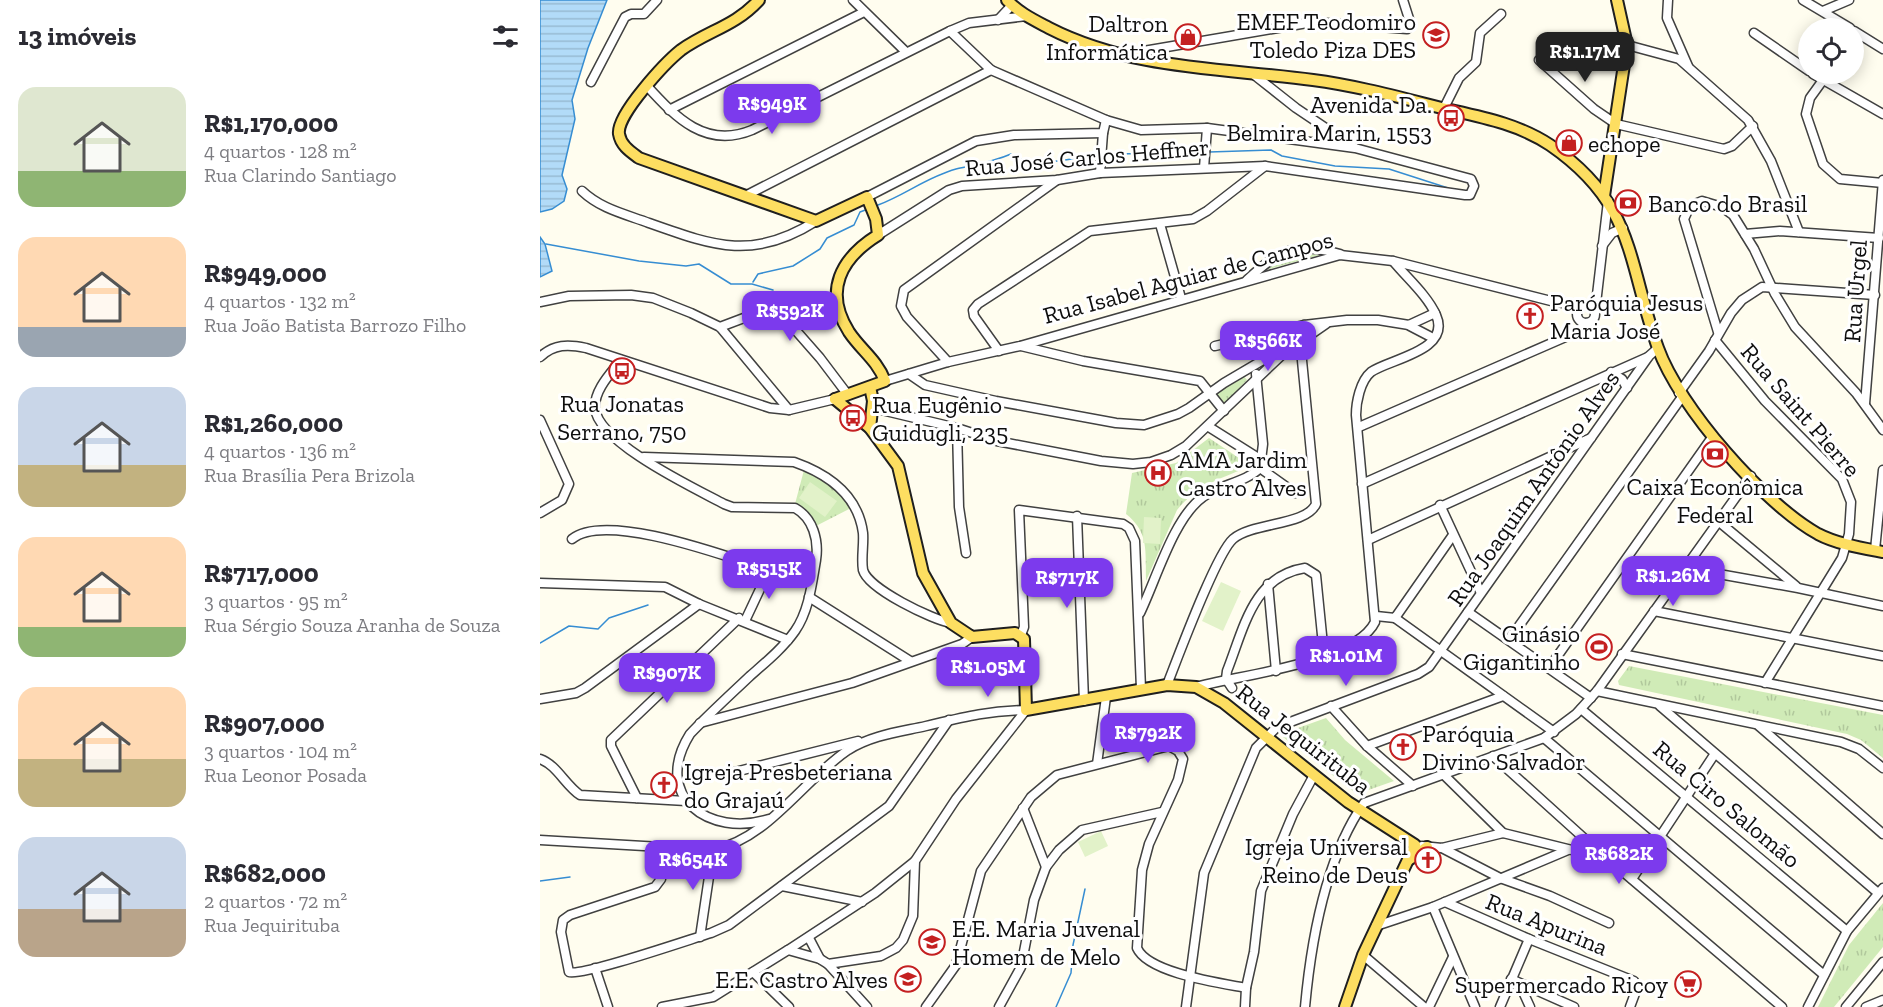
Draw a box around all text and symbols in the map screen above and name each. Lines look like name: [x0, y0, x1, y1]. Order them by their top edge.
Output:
place label: EMEF Teodomiro Toledo Piza DES: [1236, 7, 1416, 64]
place label: Daltron Informática: [1046, 9, 1168, 66]
map controls: [1798, 18, 1864, 84]
button: locate: [1798, 18, 1864, 84]
text: 13 imóveis: [18, 20, 137, 52]
icon: filters: [489, 20, 522, 53]
school or university icon: EMEF Teodomiro Toledo Piza DES: [1421, 20, 1451, 50]
shop icon: Daltron Informática: [1173, 22, 1203, 52]
pin: R$1.17M: [1530, 32, 1640, 83]
text: R$1.17M: [1550, 39, 1620, 63]
pin: R$949K: [723, 84, 821, 135]
place label: Avenida Da. Belmira Marin, 1553: [1226, 90, 1432, 147]
text: R$949K: [738, 91, 806, 115]
bus stop icon: Avenida Da. Belmira Marin, 1553: [1436, 103, 1466, 133]
text: R$1,170,000: [204, 107, 338, 139]
icon: home: [66, 111, 138, 183]
shop icon: echope: [1554, 128, 1584, 158]
place label: echope: [1588, 129, 1661, 158]
street label: Rua José Carlos Heffner: [964, 132, 1210, 182]
text: 4 quartos · 128 m²: [204, 139, 357, 163]
text: Rua Clarindo Santiago: [204, 163, 397, 187]
bank icon: Banco do Brasil: [1613, 188, 1643, 218]
place label: Banco do Brasil: [1648, 189, 1807, 218]
street label: Rua Isabel Aguiar de Campos: [1040, 224, 1336, 330]
street label: Rua Urgel: [1837, 239, 1873, 343]
text: R$949,000: [204, 257, 327, 289]
icon: home: [66, 261, 138, 333]
place label: Paróquia Jesus Maria José: [1550, 288, 1703, 345]
text: 4 quartos · 132 m²: [204, 289, 356, 313]
pin: R$592K: [741, 291, 839, 342]
text: R$592K: [756, 298, 824, 322]
church icon: Paróquia Jesus Maria José: [1515, 301, 1545, 331]
text: Rua João Batista Barrozo Filho: [204, 313, 466, 337]
pin: R$566K: [1219, 321, 1317, 372]
text: R$566K: [1234, 328, 1302, 352]
street label: Rua Saint Pierre: [1735, 337, 1867, 483]
bus stop icon: Rua Jonatas Serrano, 750: [607, 356, 637, 386]
street label: Rua Joaquim Antônio Alves: [1441, 365, 1625, 611]
place label: Rua Jonatas Serrano, 750: [557, 389, 687, 446]
place label: Rua Eugênio Guidugli, 235: [872, 390, 1008, 447]
bus stop icon: Rua Eugênio Guidugli, 235: [838, 403, 868, 433]
text: R$1,260,000: [204, 407, 343, 439]
icon: home: [66, 411, 138, 483]
text: 4 quartos · 136 m²: [204, 439, 356, 463]
bank icon: Caixa Econômica Federal: [1700, 439, 1730, 469]
place label: AMA Jardim Castro Alves: [1178, 445, 1307, 502]
hospital icon: AMA Jardim Castro Alves: [1143, 458, 1173, 488]
text: Rua Brasília Pera Brizola: [204, 463, 415, 487]
place label: Caixa Econômica Federal: [1627, 472, 1804, 529]
pin: R$515K: [720, 549, 818, 600]
text: R$515K: [736, 556, 802, 580]
pin: R$1.26M: [1618, 556, 1728, 607]
text: R$717,000: [204, 557, 319, 589]
pin: R$717K: [1018, 558, 1116, 609]
icon: home: [66, 561, 138, 633]
text: R$1.26M: [1636, 563, 1710, 587]
text: R$717K: [1035, 565, 1099, 589]
text: 3 quartos · 95 m²: [204, 589, 348, 613]
text: Rua Sérgio Souza Aranha de Souza: [204, 613, 500, 637]
place label: Ginásio Gigantinho: [1463, 619, 1580, 676]
sports icon: Ginásio Gigantinho: [1584, 632, 1614, 662]
pin: R$1.01M: [1291, 636, 1401, 687]
text: R$1.01M: [1310, 643, 1382, 667]
pin: R$1.05M: [933, 647, 1043, 698]
pin: R$907K: [618, 653, 716, 704]
text: R$1.05M: [950, 654, 1026, 678]
text: R$907K: [633, 660, 701, 684]
street label: Rua Jequirituba: [1231, 677, 1377, 801]
text: R$907,000: [204, 707, 325, 739]
icon: home: [66, 711, 138, 783]
pin: R$792K: [1099, 713, 1197, 764]
place label: Paróquia Divino Salvador: [1422, 719, 1586, 776]
text: R$792K: [1114, 720, 1182, 744]
church icon: Paróquia Divino Salvador: [1388, 732, 1418, 762]
street label: Rua Ciro Salomão: [1648, 734, 1806, 874]
text: 3 quartos · 104 m²: [204, 739, 357, 763]
place label: Igreja Presbeteriana do Grajaú: [684, 757, 893, 814]
text: Rua Leonor Posada: [204, 763, 367, 787]
church icon: Igreja Presbeteriana do Grajaú: [649, 770, 679, 800]
place label: Igreja Universal Reino de Deus: [1245, 832, 1408, 889]
pin: R$682K: [1570, 834, 1668, 885]
pin: R$654K: [644, 840, 742, 891]
text: R$682K: [1585, 841, 1653, 865]
church icon: Igreja Universal Reino de Deus: [1413, 845, 1443, 875]
text: R$654K: [659, 847, 727, 871]
text: R$682,000: [204, 857, 326, 889]
icon: home: [66, 861, 138, 933]
street label: Rua Apurina: [1482, 886, 1613, 962]
text: 2 quartos · 72 m²: [204, 889, 347, 913]
text: Rua Jequirituba: [204, 913, 340, 937]
place label: E.E. Maria Juvenal Homem de Melo: [952, 914, 1140, 971]
school or university icon: E.E. Maria Juvenal Homem de Melo: [917, 927, 947, 957]
school or university icon: E.E. Castro Alves: [893, 964, 923, 994]
place label: E.E. Castro Alves: [715, 965, 888, 994]
supermarket icon: Supermercado Ricoy: [1673, 969, 1703, 999]
place label: Supermercado Ricoy: [1455, 970, 1669, 999]

